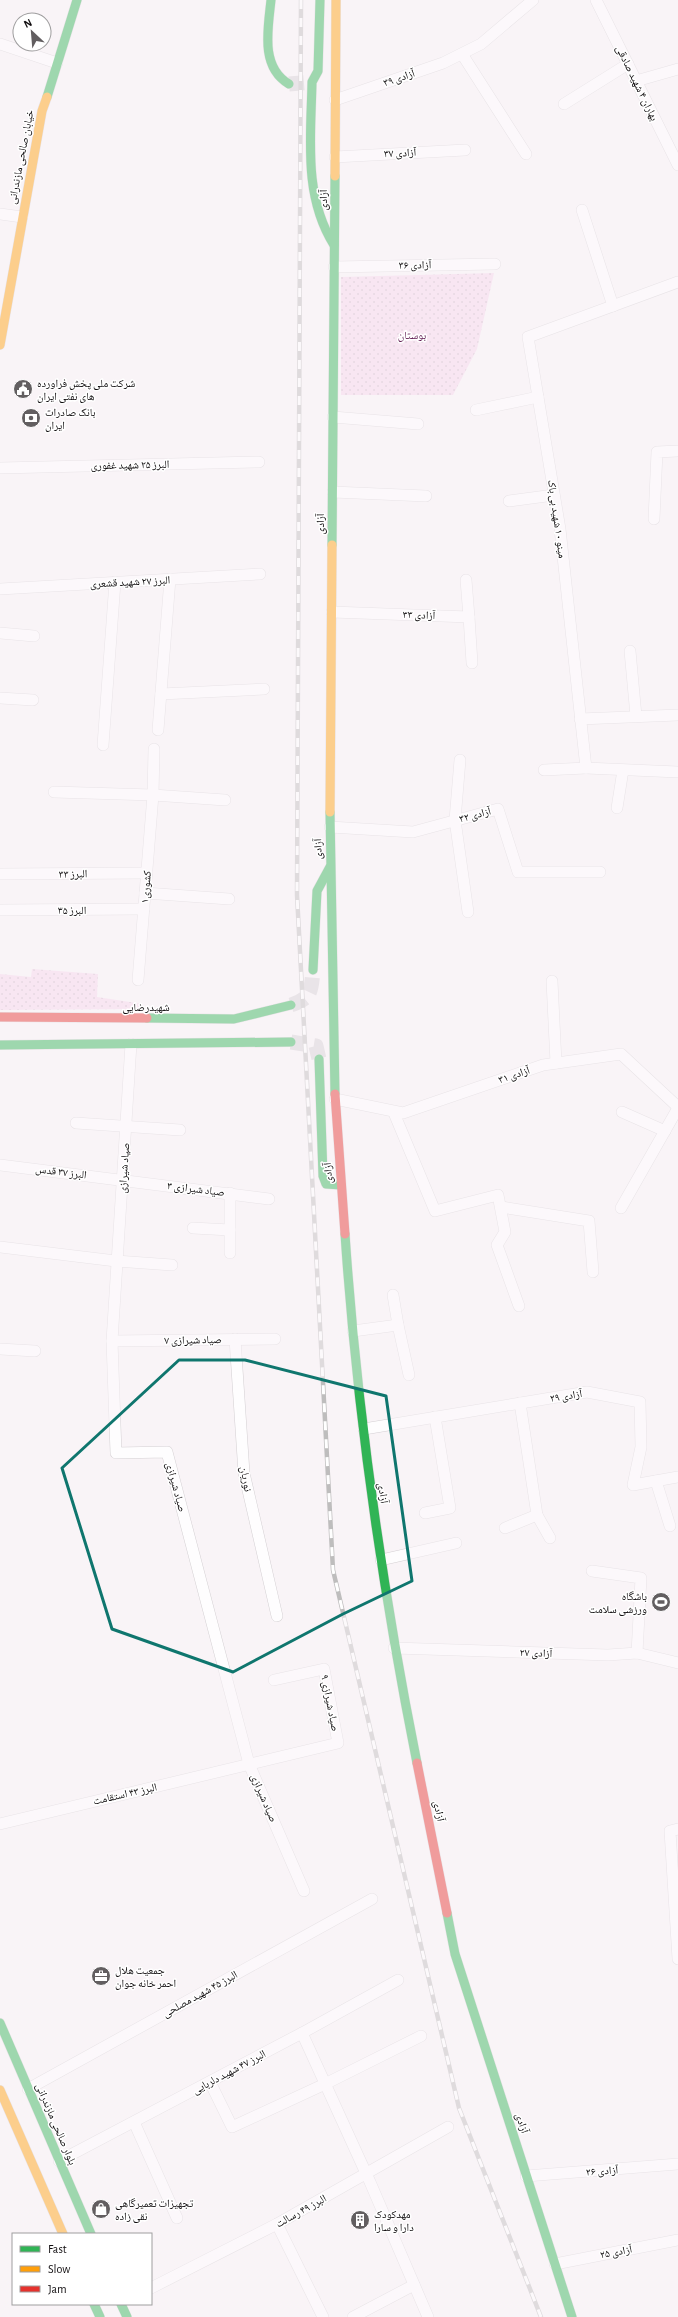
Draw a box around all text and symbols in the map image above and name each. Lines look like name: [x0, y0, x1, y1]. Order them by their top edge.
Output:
north arrow: [12, 12, 52, 52]
text: N: [22, 17, 34, 30]
street label: بهاران ۴ شهید صادقی: [613, 44, 660, 123]
street label: آزادی ۳۹: [382, 67, 417, 89]
street label: خیابان صالحی مازندرانی: [6, 109, 37, 205]
street label: آزادی ۳۷: [383, 146, 417, 160]
street label: آزادی: [317, 189, 330, 210]
street label: آزادی ۳۶: [399, 258, 432, 272]
park label: بوستان: [398, 330, 426, 342]
public building icon: شرکت ملی پخش فراورده های نفتی ایران: [12, 378, 34, 400]
place label: شرکت ملی پخش فراورده های نفتی ایران: [37, 378, 135, 403]
bank icon: بانک صادرات ایران: [20, 407, 42, 429]
place label: بانک صادرات ایران: [45, 407, 96, 432]
street label: البرز ۲۵ شهید غفوری: [91, 459, 170, 472]
street label: مینو ۱۰ شهید بی باک: [545, 479, 568, 559]
street label: آزادی: [314, 513, 327, 534]
street label: البرز ۲۷ شهید قشعری: [90, 574, 171, 591]
street label: آزادی ۳۳: [403, 608, 436, 622]
street label: آزادی ۳۲: [458, 805, 493, 825]
street label: آزادی: [311, 838, 325, 860]
street label: البرز ۳۳: [59, 868, 87, 880]
street label: کشوری۱: [139, 870, 154, 904]
street label: البرز ۳۵: [58, 905, 86, 916]
street label: شهیدرضایی: [122, 1002, 170, 1014]
street label: آزادی ۳۱: [497, 1064, 532, 1086]
street label: صیاد شیرازی: [117, 1142, 132, 1194]
street label: آزادی: [321, 1162, 335, 1184]
street label: البرز ۳۷ قدس: [35, 1163, 87, 1182]
street label: صیاد شیرازی ۳: [167, 1180, 225, 1199]
street label: صیاد شیرازی ۷: [164, 1334, 222, 1347]
street label: آزادی ۲۹: [549, 1387, 583, 1405]
street label: صیاد شیرازی: [163, 1461, 188, 1513]
street label: نوریان: [237, 1466, 254, 1493]
street label: آزادی: [375, 1482, 391, 1504]
place label: باشگاه ورزشی سلامت: [589, 1591, 647, 1616]
sports icon: باشگاه ورزشی سلامت: [650, 1591, 672, 1613]
street label: آزادی ۲۷: [520, 1646, 553, 1660]
street label: صیاد شیرازی ۹: [318, 1674, 341, 1733]
street label: صیاد شیرازی: [248, 1772, 279, 1824]
street label: البرز ۴۳ استقامت: [92, 1781, 158, 1807]
street label: آزادی: [431, 1800, 447, 1823]
office icon: جمعیت هلال احمر خانه جوان: [90, 1965, 112, 1987]
place label: جمعیت هلال احمر خانه جوان: [115, 1965, 176, 1990]
street label: البرز ۴۵ شهید مصلحی: [161, 1969, 240, 2020]
street label: البرز ۴۷ شهید دلربایی: [191, 2048, 268, 2097]
street label: بلوار صالحی مازندرانی: [33, 2081, 78, 2167]
street label: آزادی: [513, 2111, 531, 2135]
street label: آزادی ۲۶: [585, 2163, 619, 2179]
street label: البرز ۴۹ رسالت: [274, 2193, 328, 2230]
shop icon: تجهیزات تعمیرگاهی نقی زاده: [90, 2198, 112, 2220]
place label: تجهیزات تعمیرگاهی نقی زاده: [115, 2198, 194, 2223]
building icon: مهدکودک دارا و سارا: [349, 2209, 371, 2231]
place label: مهدکودک دارا و سارا: [374, 2209, 414, 2233]
legend: [12, 2233, 152, 2305]
text: Fast: [48, 2243, 67, 2255]
street label: آزادی ۲۵: [599, 2243, 633, 2261]
text: Slow: [48, 2263, 70, 2275]
text: Jam: [48, 2283, 67, 2295]

